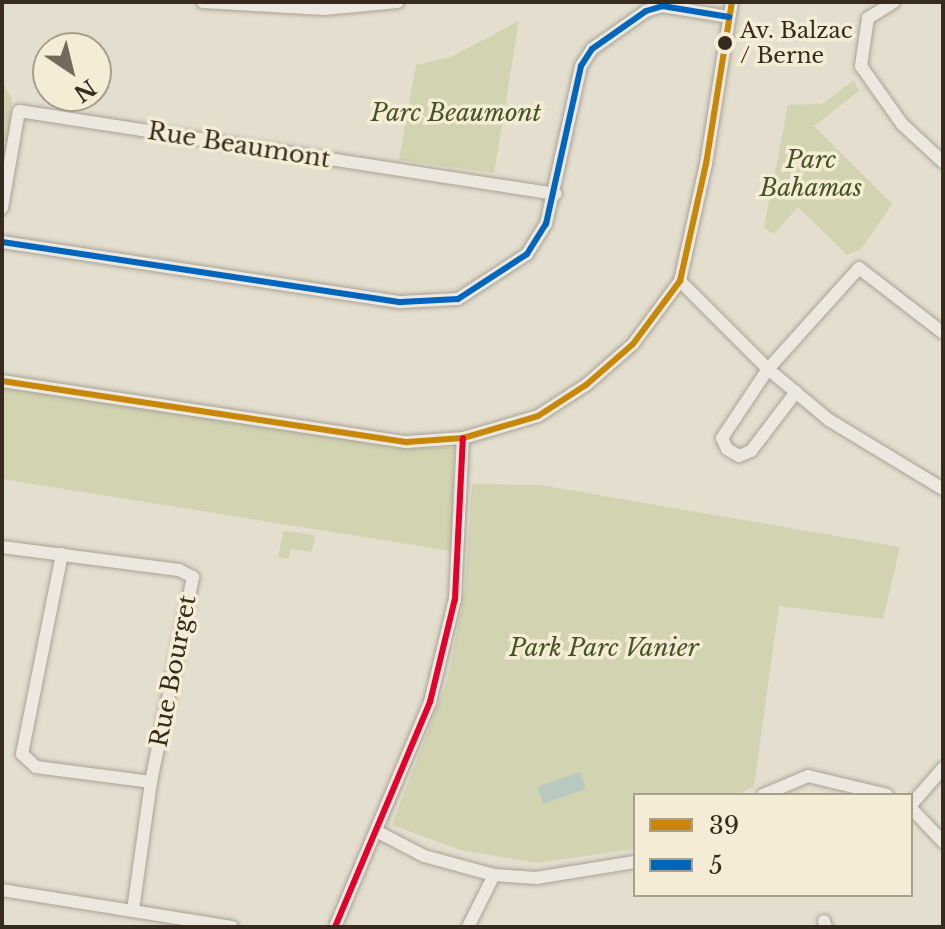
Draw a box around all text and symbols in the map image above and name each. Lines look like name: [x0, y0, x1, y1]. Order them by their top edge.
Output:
place label: Av. Balzac / Berne: [740, 17, 853, 68]
north arrow: [32, 32, 112, 112]
marker: Av. Balzac / Berne: [717, 35, 733, 51]
text: N: [69, 73, 101, 107]
park label: Parc Beaumont: [371, 99, 541, 127]
street label: Rue Beaumont: [146, 116, 332, 174]
park label: Parc Bahamas: [760, 146, 862, 202]
street label: Rue Bourget: [144, 592, 202, 750]
park label: Park Parc Vanier: [509, 634, 699, 662]
legend: [633, 793, 913, 897]
text: 39: [709, 811, 739, 840]
text: 5: [709, 851, 723, 880]

